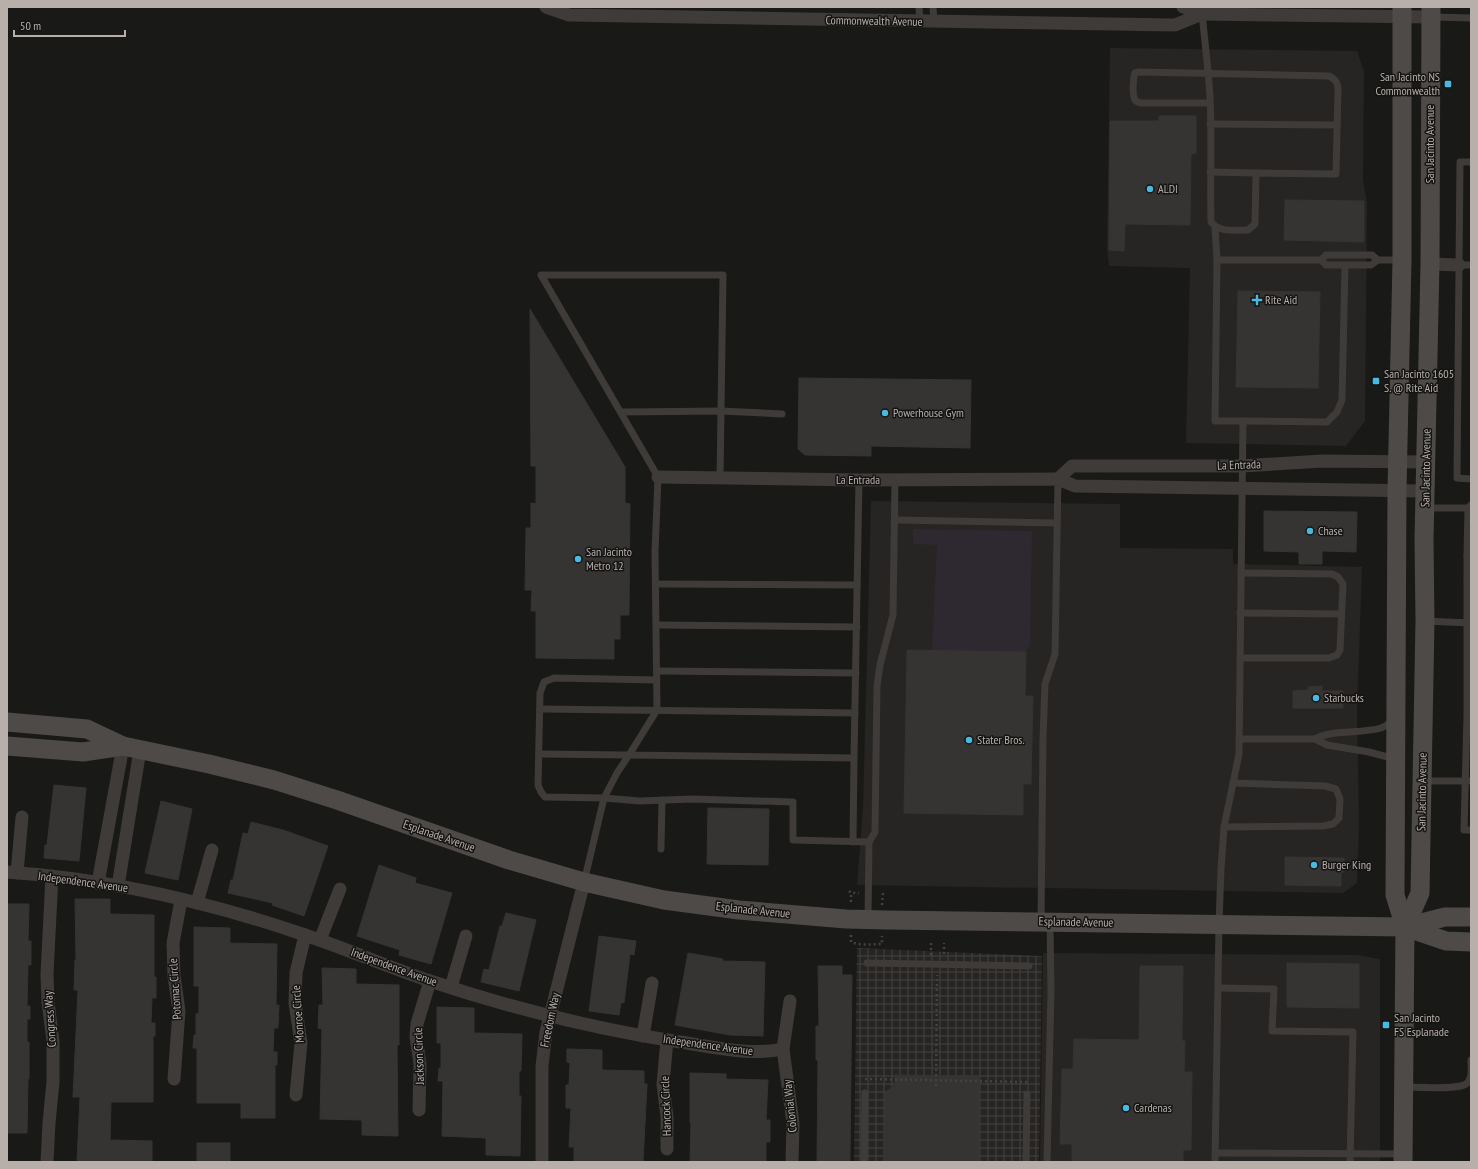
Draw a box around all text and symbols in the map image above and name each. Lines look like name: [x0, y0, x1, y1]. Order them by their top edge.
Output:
scale bar: [14, 12, 125, 38]
street label: Commonwealth Avenue: [825, 12, 923, 29]
text: 50 m: [20, 18, 41, 33]
place label: San Jacinto NS Commonwealth: [1375, 69, 1440, 98]
marker: San Jacinto NS Commonwealth: [1443, 79, 1453, 89]
street label: San Jacinto Avenue: [1422, 105, 1437, 183]
place label: ALDI: [1158, 181, 1178, 196]
marker: ALDI: [1145, 184, 1155, 194]
place label: Rite Aid: [1265, 292, 1297, 307]
marker: Rite Aid: [1252, 295, 1262, 305]
place label: San Jacinto 1605 S. @ Rite Aid: [1384, 366, 1454, 395]
marker: San Jacinto 1605 S. @ Rite Aid: [1371, 376, 1381, 386]
place label: Powerhouse Gym: [893, 405, 964, 420]
marker: Powerhouse Gym: [880, 408, 890, 418]
street label: San Jacinto Avenue: [1417, 429, 1434, 507]
street label: La Entrada: [1217, 456, 1261, 473]
street label: La Entrada: [836, 472, 880, 487]
place label: Chase: [1318, 523, 1343, 538]
marker: Chase: [1305, 526, 1315, 536]
place label: San Jacinto Metro 12: [586, 544, 632, 573]
marker: San Jacinto Metro 12: [573, 554, 583, 564]
place label: Starbucks: [1324, 690, 1364, 705]
marker: Starbucks: [1311, 693, 1321, 703]
place label: Stater Bros.: [977, 732, 1025, 747]
marker: Stater Bros.: [964, 735, 974, 745]
street label: San Jacinto Avenue: [1413, 753, 1430, 831]
street label: Esplanade Avenue: [401, 816, 477, 855]
place label: Burger King: [1322, 857, 1371, 872]
marker: Burger King: [1309, 860, 1319, 870]
street label: Independence Avenue: [37, 868, 129, 895]
street label: Esplanade Avenue: [715, 898, 791, 921]
street label: Esplanade Avenue: [1038, 913, 1114, 930]
street label: Independence Avenue: [349, 944, 439, 989]
street label: Potomac Circle: [165, 958, 184, 1020]
street label: Monroe Circle: [288, 985, 307, 1043]
street label: Congress Way: [40, 990, 59, 1048]
street label: Freedom Way: [536, 991, 563, 1049]
place label: San Jacinto FS Esplanade: [1394, 1010, 1449, 1039]
marker: San Jacinto FS Esplanade: [1381, 1020, 1391, 1030]
street label: Jackson Circle: [410, 1027, 427, 1086]
street label: Independence Avenue: [662, 1031, 754, 1058]
street label: Hancock Circle: [657, 1076, 674, 1136]
street label: Colonial Way: [779, 1078, 800, 1133]
place label: Cardenas: [1134, 1100, 1172, 1115]
marker: Cardenas: [1121, 1103, 1131, 1113]

